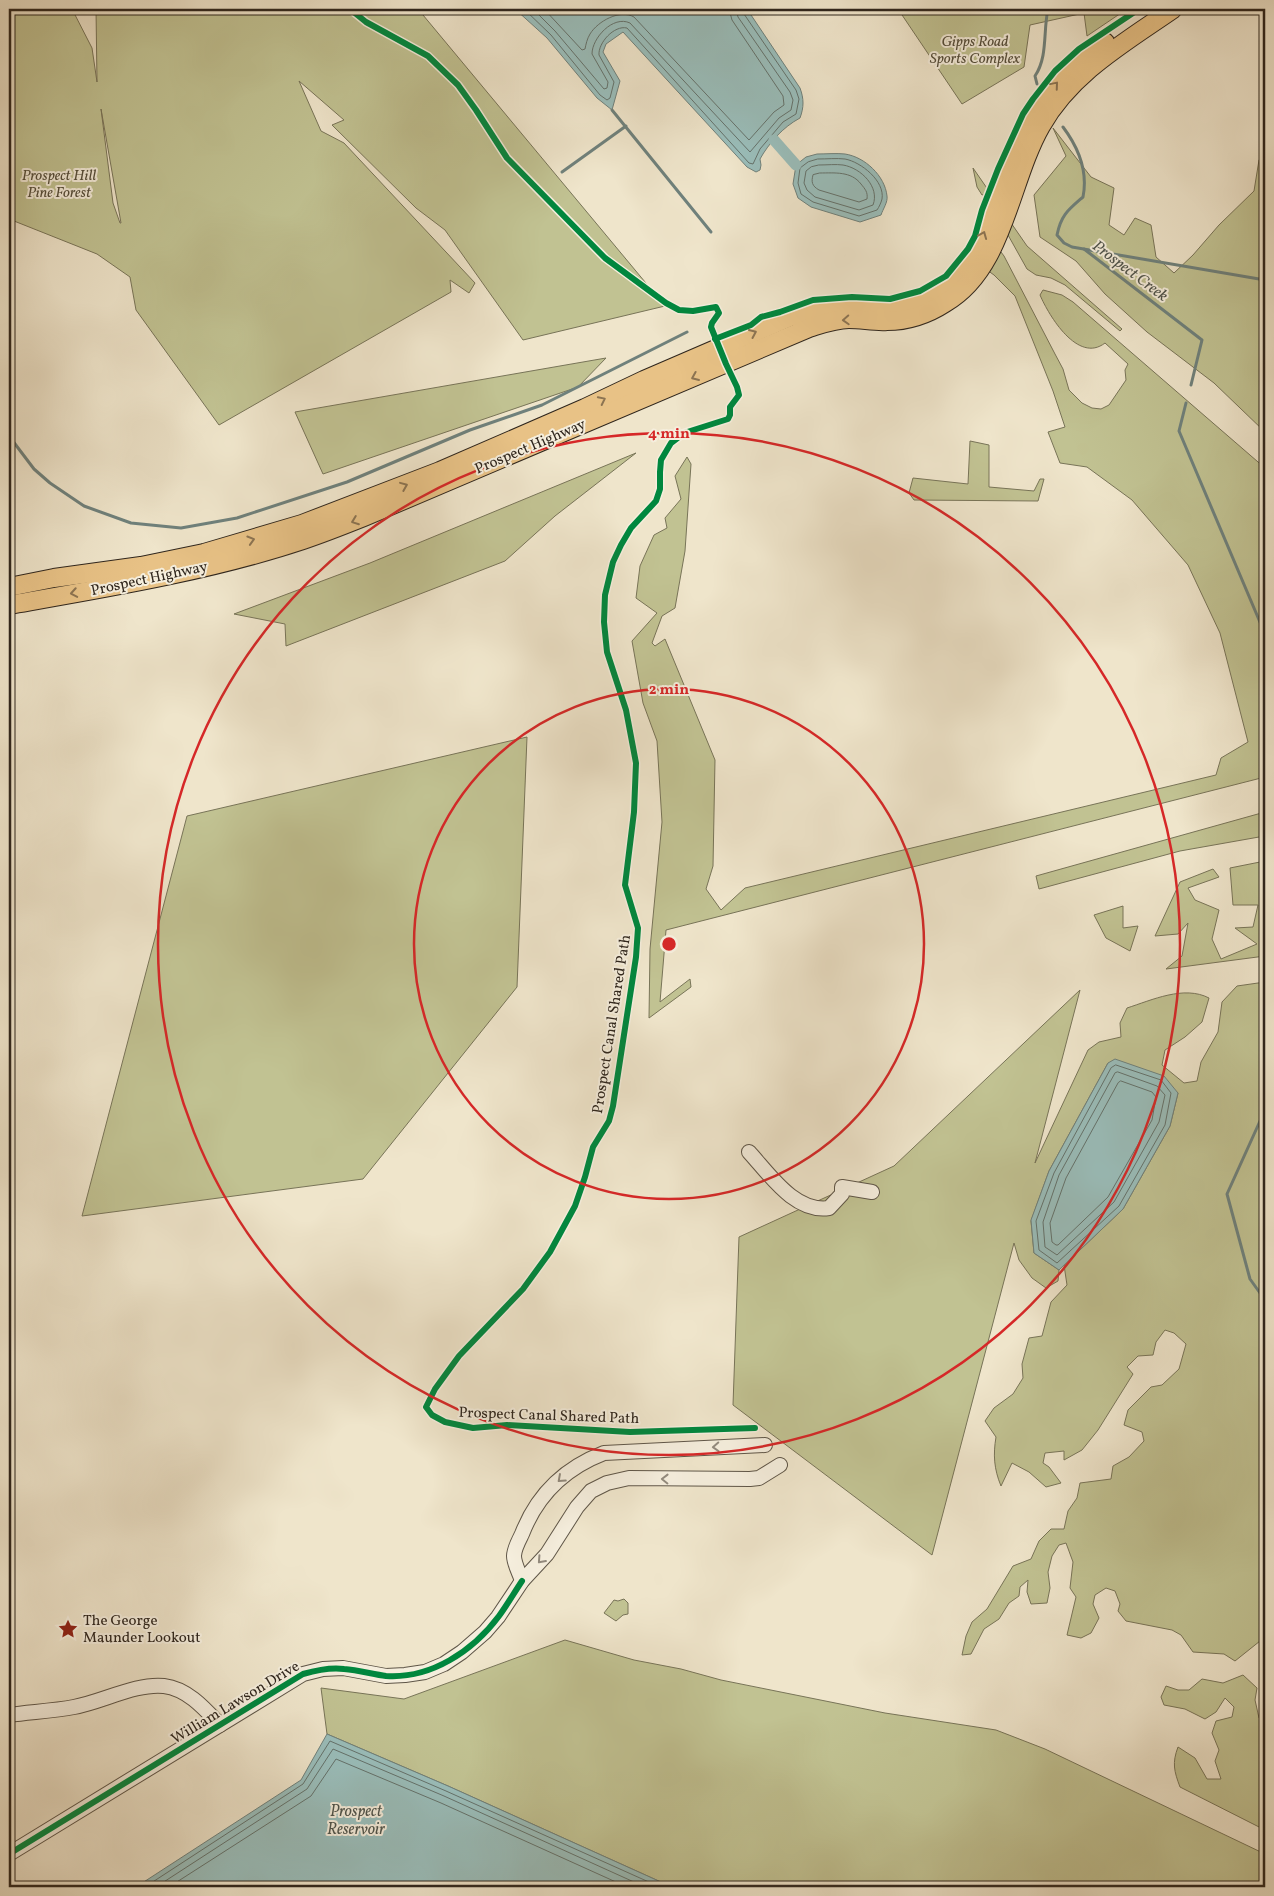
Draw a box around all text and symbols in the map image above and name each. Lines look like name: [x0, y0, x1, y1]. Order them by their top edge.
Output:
park label: Gipps Road Sports Complex: [930, 32, 1020, 70]
one-way arrow: [1050, 82, 1058, 91]
park label: Prospect Hill Pine Forest: [22, 166, 97, 204]
one-way arrow: [977, 231, 987, 240]
water label: Prospect Creek: [1087, 236, 1173, 308]
one-way arrow: [842, 314, 850, 325]
one-way arrow: [748, 328, 757, 339]
one-way arrow: [691, 371, 700, 381]
one-way arrow: [597, 396, 606, 406]
street label: Prospect Highway: [472, 415, 589, 480]
text: 4 min: [648, 424, 690, 445]
one-way arrow: [400, 481, 408, 491]
one-way arrow: [352, 515, 360, 525]
one-way arrow: [247, 535, 255, 545]
street label: Prospect Highway: [89, 557, 210, 602]
one-way arrow: [70, 588, 78, 598]
text: 2 min: [649, 680, 689, 701]
street label: Prospect Canal Shared Path: [588, 933, 637, 1115]
centre of rings: [660, 935, 678, 953]
street label: Prospect Canal Shared Path: [458, 1403, 640, 1430]
one-way arrow: [712, 1442, 720, 1453]
one-way arrow: [558, 1473, 567, 1482]
one-way arrow: [661, 1474, 668, 1484]
one-way arrow: [538, 1555, 547, 1564]
place label: The George Maunder Lookout: [83, 1611, 201, 1649]
place icon: The George Maunder Lookout: [57, 1618, 79, 1640]
street label: William Lawson Drive: [168, 1657, 304, 1750]
water label: Prospect Reservoir: [327, 1801, 386, 1841]

